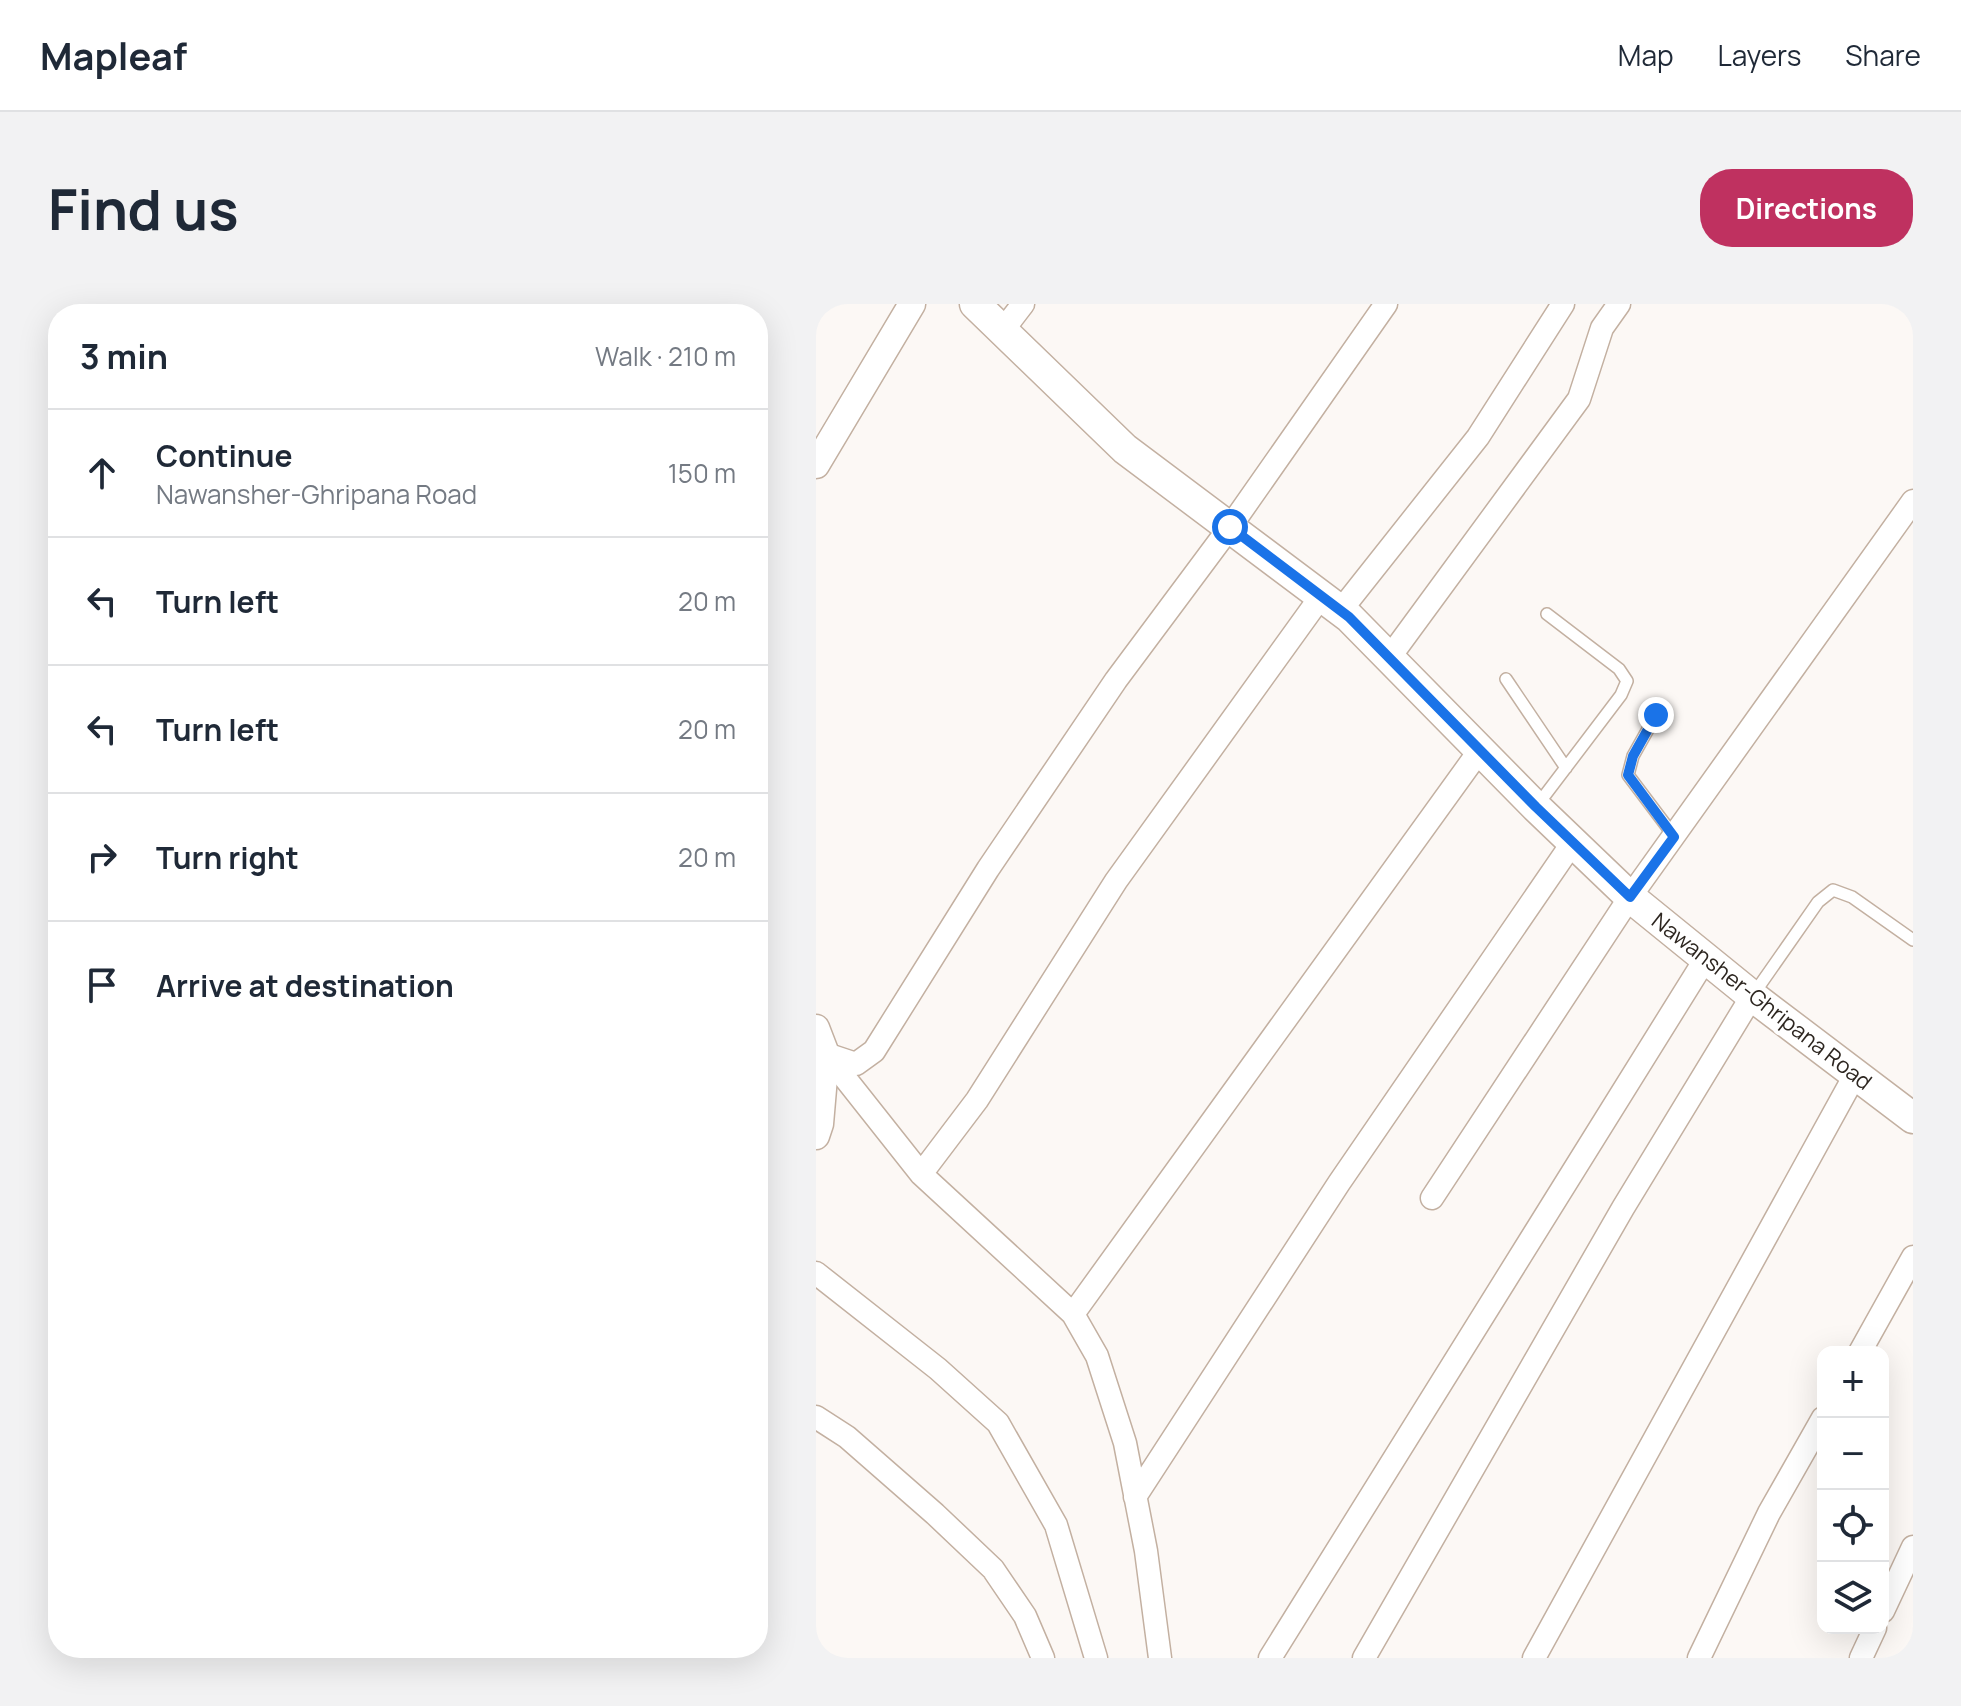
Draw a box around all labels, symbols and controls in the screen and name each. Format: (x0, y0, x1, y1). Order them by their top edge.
text: Mapleaf (40, 29, 187, 81)
text: Map (1618, 36, 1674, 74)
text: Layers (1718, 36, 1801, 74)
text: Share (1845, 36, 1921, 74)
button: Directions (1700, 169, 1913, 247)
text: Find us (48, 170, 239, 247)
text: 3 min (80, 333, 168, 379)
text: Walk · 210 m (595, 338, 736, 374)
text: Continue (156, 435, 292, 476)
icon: ahead (80, 451, 124, 495)
text: 150 m (668, 455, 736, 491)
text: Nawansher-Ghripana Road (156, 476, 477, 512)
route start (1212, 509, 1248, 545)
icon: left (80, 579, 124, 623)
text: Turn left (156, 581, 279, 622)
text: 20 m (678, 583, 736, 619)
route end (1638, 697, 1674, 733)
icon: left (80, 707, 124, 751)
text: Turn left (156, 709, 279, 750)
text: 20 m (678, 711, 736, 747)
icon: right (80, 835, 124, 879)
text: Turn right (156, 837, 299, 878)
text: 20 m (678, 839, 736, 875)
street label: Nawansher-Ghripana Road (1646, 906, 1878, 1096)
icon: arrive (80, 963, 124, 1007)
text: Arrive at destination (156, 965, 454, 1006)
map controls (1817, 1346, 1889, 1634)
button: + (1817, 1346, 1889, 1418)
button: − (1817, 1418, 1889, 1490)
button: locate (1817, 1490, 1889, 1562)
button: layers (1817, 1562, 1889, 1634)

